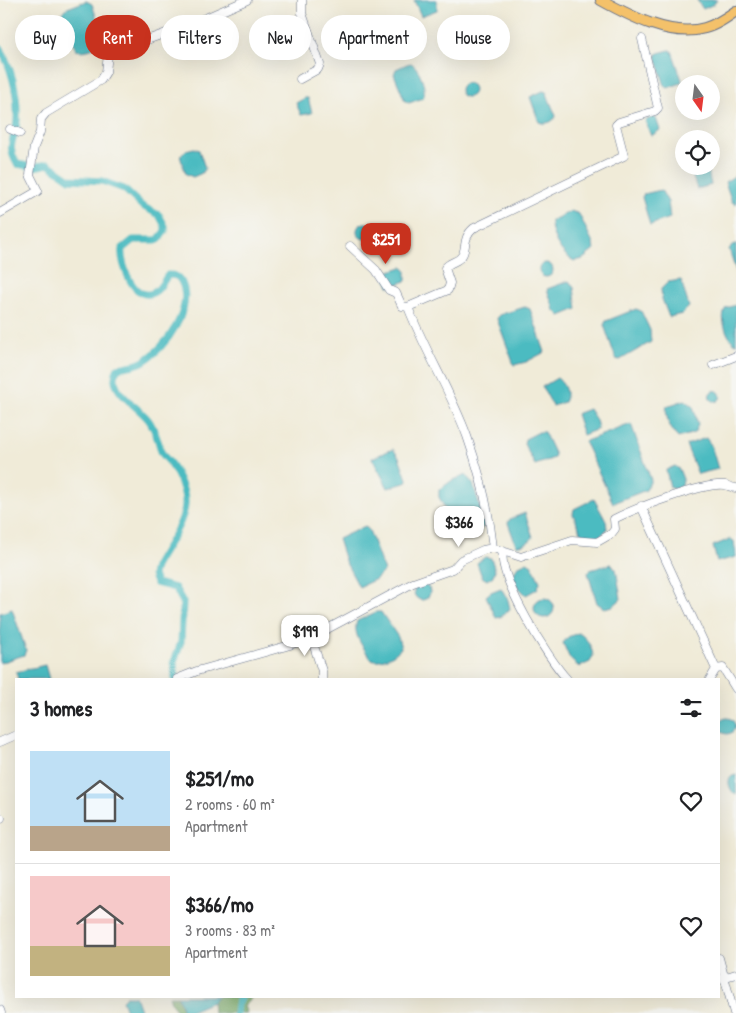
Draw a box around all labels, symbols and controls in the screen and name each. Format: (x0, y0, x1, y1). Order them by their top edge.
chip: Buy (15, 15, 75, 60)
chip: Rent (85, 15, 151, 60)
chip: Filters (161, 15, 239, 60)
chip: New (249, 15, 311, 60)
chip: Apartment (321, 15, 427, 60)
chip: House (437, 15, 510, 60)
north arrow (675, 75, 720, 120)
map controls (675, 75, 720, 175)
button: locate (675, 130, 720, 175)
pin: $251 (356, 222, 416, 265)
text: $251 (372, 228, 400, 250)
pin: $366 (429, 506, 489, 548)
text: $366 (445, 511, 473, 533)
pin: $199 (275, 614, 335, 657)
text: $199 (292, 620, 318, 642)
text: 3 homes (30, 694, 92, 723)
icon: filters (677, 694, 705, 722)
text: $251/mo (185, 764, 254, 793)
icon: home (70, 771, 130, 831)
icon: heart (677, 787, 705, 815)
text: 2 rooms · 60 m² (185, 793, 275, 815)
text: Apartment (185, 815, 248, 837)
text: $366/mo (185, 890, 253, 919)
icon: home (70, 896, 130, 956)
icon: heart (677, 912, 705, 940)
text: 3 rooms · 83 m² (185, 919, 275, 941)
text: Apartment (185, 941, 248, 963)

